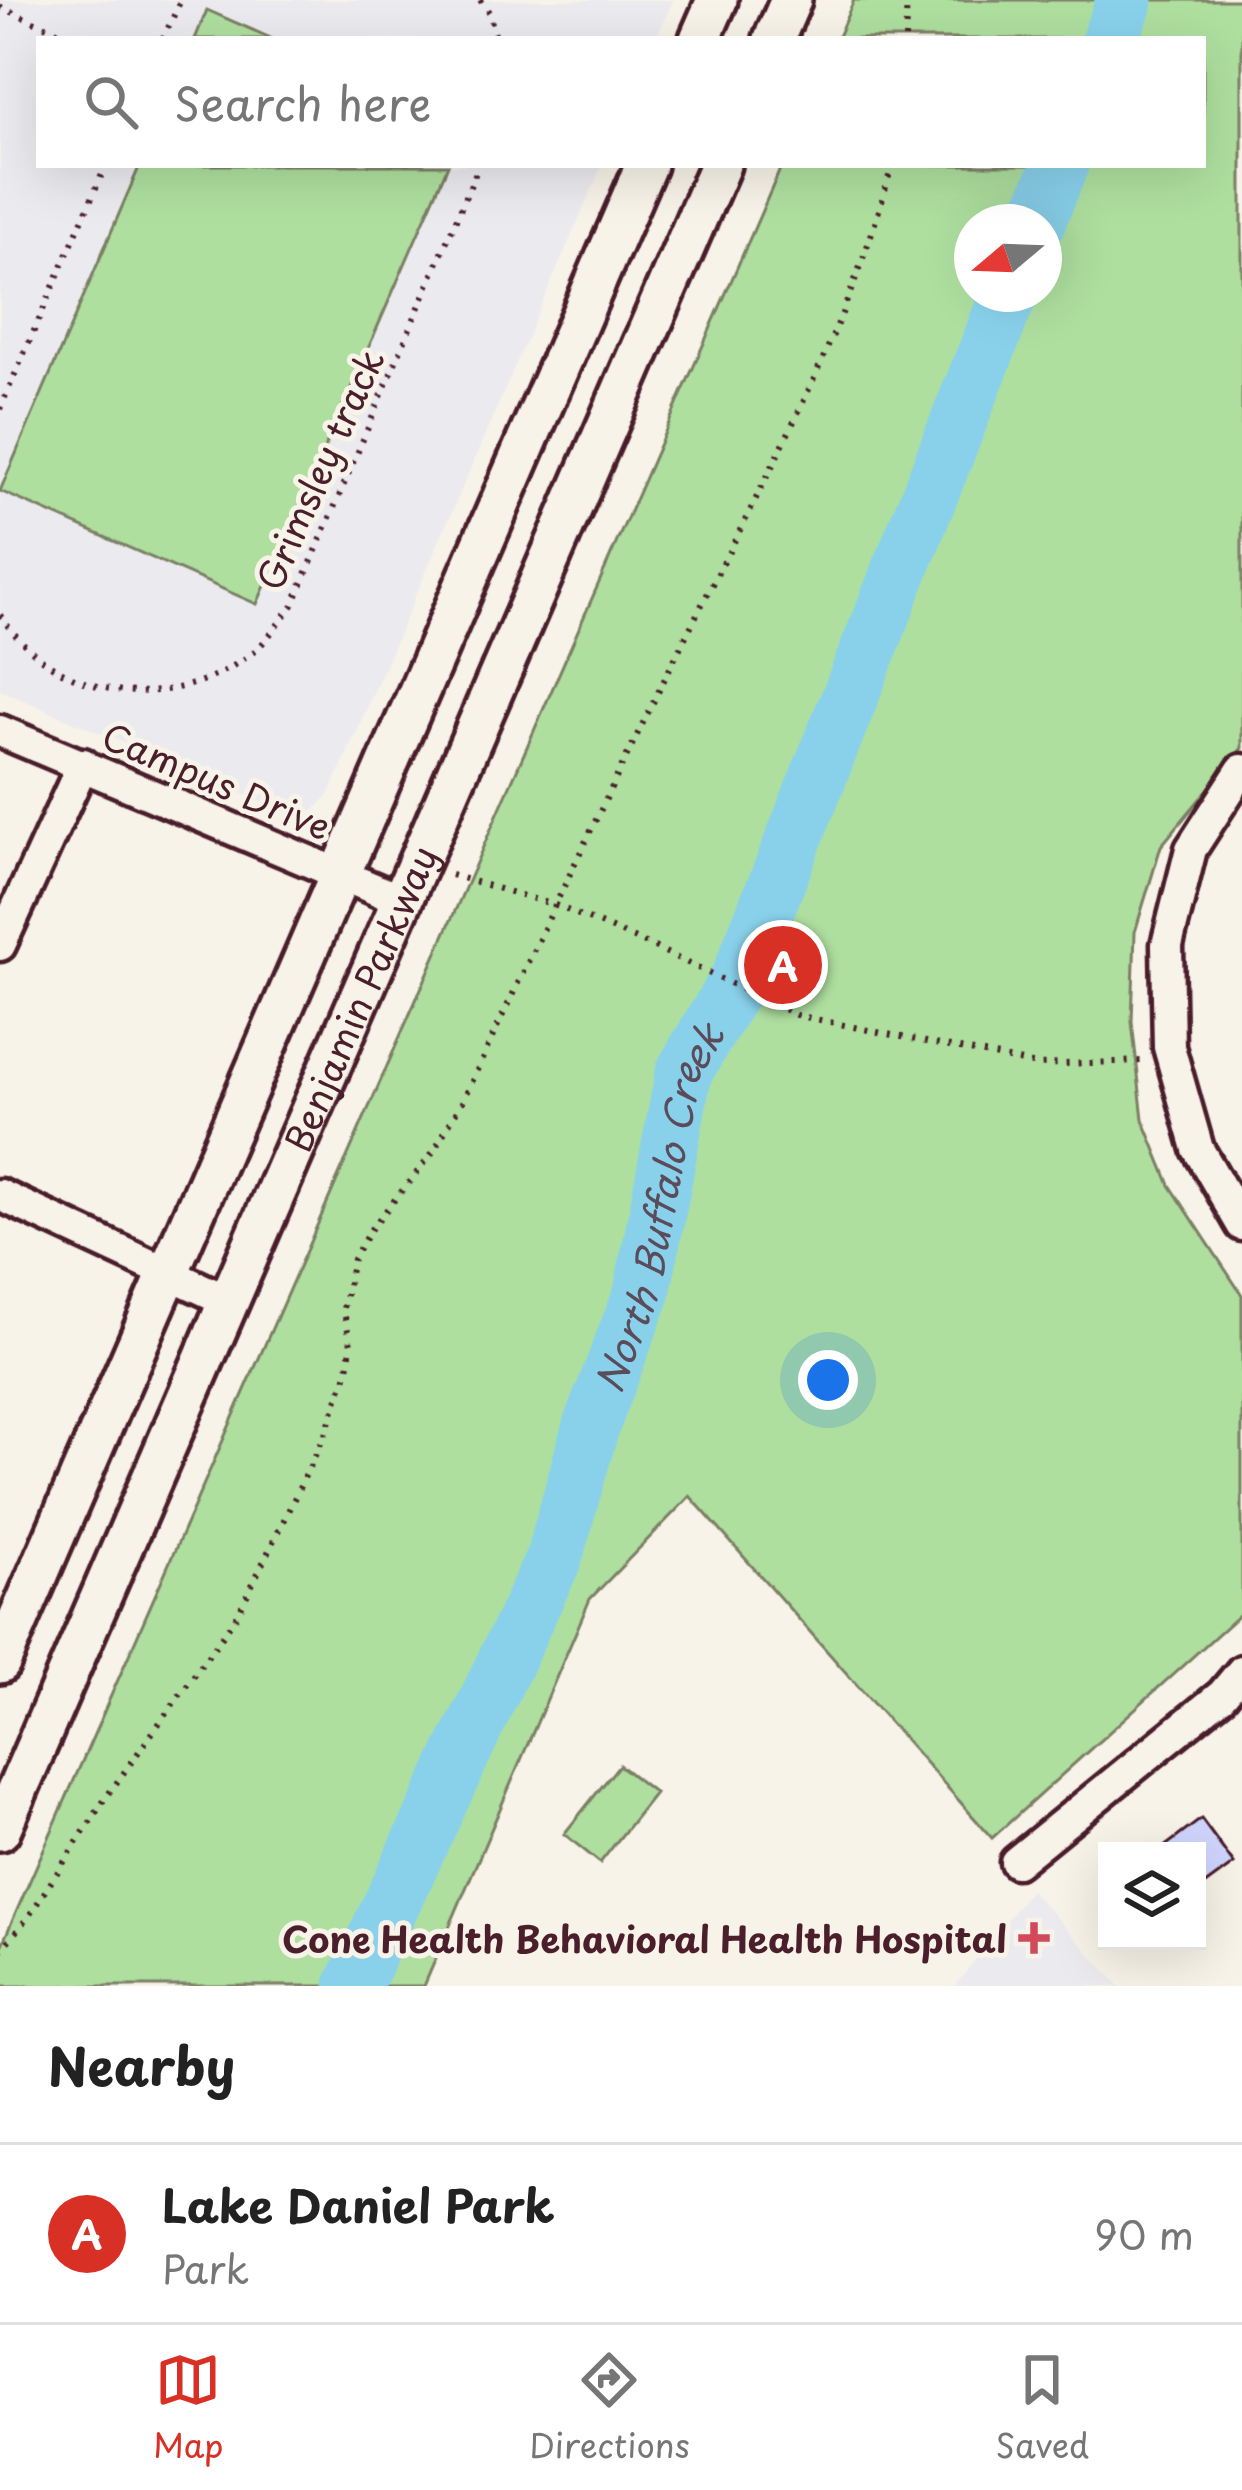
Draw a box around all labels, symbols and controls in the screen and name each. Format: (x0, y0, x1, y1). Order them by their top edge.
search box (36, 36, 1206, 168)
text: Search here (174, 68, 431, 136)
icon: search (78, 69, 144, 135)
north arrow (954, 204, 1062, 312)
street label: Grimsley track (242, 340, 396, 598)
street label: Campus Drive (94, 708, 340, 852)
street label: Benjamin Parkway (270, 837, 450, 1160)
pin: A (744, 920, 822, 1010)
water label: North Buffalo Creek (577, 1009, 738, 1400)
your location (798, 1350, 858, 1410)
map controls (1098, 1842, 1206, 1950)
button: layers (1098, 1842, 1206, 1950)
place label: Cone Health Behavioral Health Hospital (282, 1911, 1007, 1965)
marker: Cone Health Behavioral Health Hospital (1018, 1922, 1050, 1954)
text: Nearby (48, 2026, 235, 2103)
text: Lake Daniel Park (162, 2170, 555, 2238)
text: A (72, 2204, 102, 2263)
text: 90 m (1094, 2204, 1194, 2263)
text: Park (162, 2238, 249, 2297)
tab: Map (153, 2347, 223, 2469)
tab: Directions (529, 2347, 690, 2469)
tab: Saved (995, 2347, 1089, 2469)

